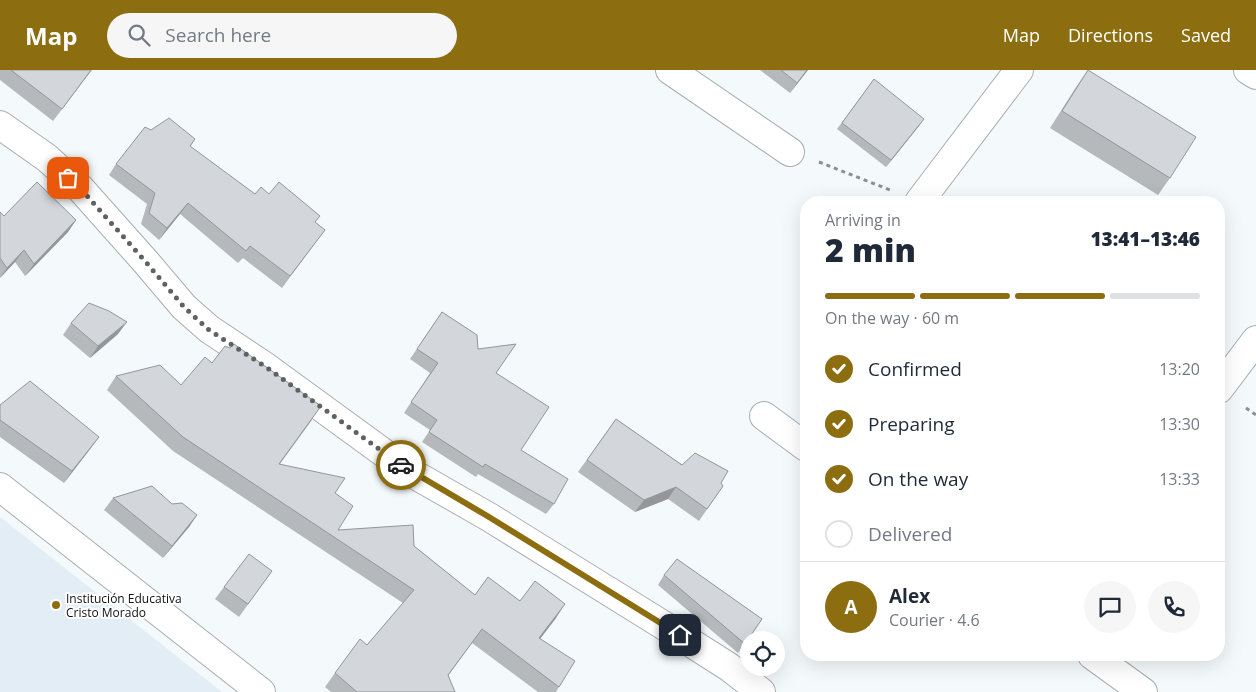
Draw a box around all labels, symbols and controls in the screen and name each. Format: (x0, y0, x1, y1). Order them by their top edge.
search box (107, 13, 457, 58)
text: Map (25, 19, 77, 52)
icon: search (125, 21, 153, 49)
text: Search here (165, 22, 271, 48)
text: Map (1003, 23, 1040, 47)
text: Directions (1068, 23, 1153, 47)
text: Saved (1181, 23, 1231, 47)
pin (47, 157, 89, 199)
icon: bag (54, 164, 82, 192)
text: Arriving in (825, 209, 901, 231)
text: 13:41–13:46 (1090, 226, 1200, 252)
text: 2 min (825, 228, 916, 271)
text: On the way · 60 m (825, 307, 959, 329)
icon: check (825, 355, 853, 383)
text: Confirmed (868, 356, 962, 382)
text: 13:20 (1159, 358, 1200, 380)
icon: check (825, 410, 853, 438)
text: Preparing (868, 411, 955, 437)
text: 13:30 (1159, 413, 1200, 435)
courier (376, 440, 426, 490)
icon: car (387, 451, 415, 479)
icon: check (825, 465, 853, 493)
text: On the way (868, 466, 968, 492)
text: 13:33 (1159, 468, 1200, 490)
text: Delivered (868, 521, 952, 547)
button: chat (1084, 581, 1136, 633)
button: phone (1148, 581, 1200, 633)
text: Alex (889, 583, 930, 609)
place label: Institución Educativa Cristo Morado (66, 590, 182, 621)
text: A (844, 594, 858, 620)
marker: Institución Educativa Cristo Morado (50, 599, 62, 611)
text: Courier · 4.6 (889, 609, 980, 631)
pin (659, 614, 701, 656)
icon: home (666, 621, 694, 649)
map controls (740, 631, 785, 676)
button: locate (740, 631, 785, 676)

